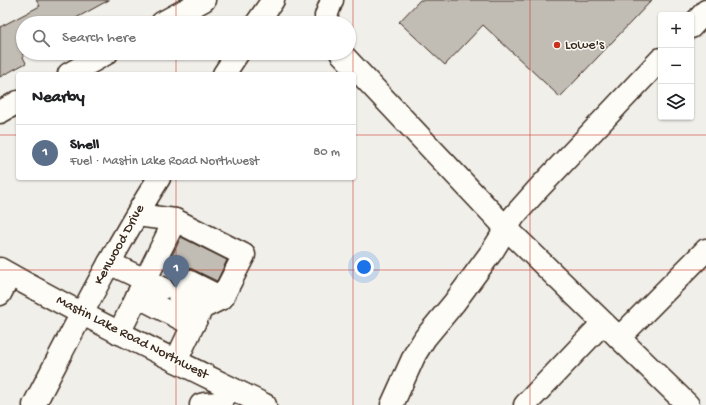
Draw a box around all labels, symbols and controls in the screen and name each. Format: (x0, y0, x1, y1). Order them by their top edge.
map controls (658, 12, 694, 120)
button: + (658, 12, 694, 48)
search box (16, 16, 356, 60)
icon: search (30, 27, 52, 49)
text: Search here (62, 29, 136, 47)
place label: Lowe's (565, 37, 605, 54)
marker: Lowe's (552, 40, 562, 50)
button: − (658, 48, 694, 84)
button: layers (658, 84, 694, 120)
text: Nearby (32, 88, 85, 108)
text: Shell (70, 136, 99, 154)
text: 1 (42, 145, 48, 160)
text: 80 m (313, 145, 340, 160)
text: Fuel · Mastin Lake Road Northwest (70, 154, 259, 169)
street label: Kenwood Drive (91, 201, 149, 288)
pin: 1 (163, 255, 189, 288)
your location (354, 257, 374, 277)
street label: Mastin Lake Road Northwest (53, 292, 212, 384)

